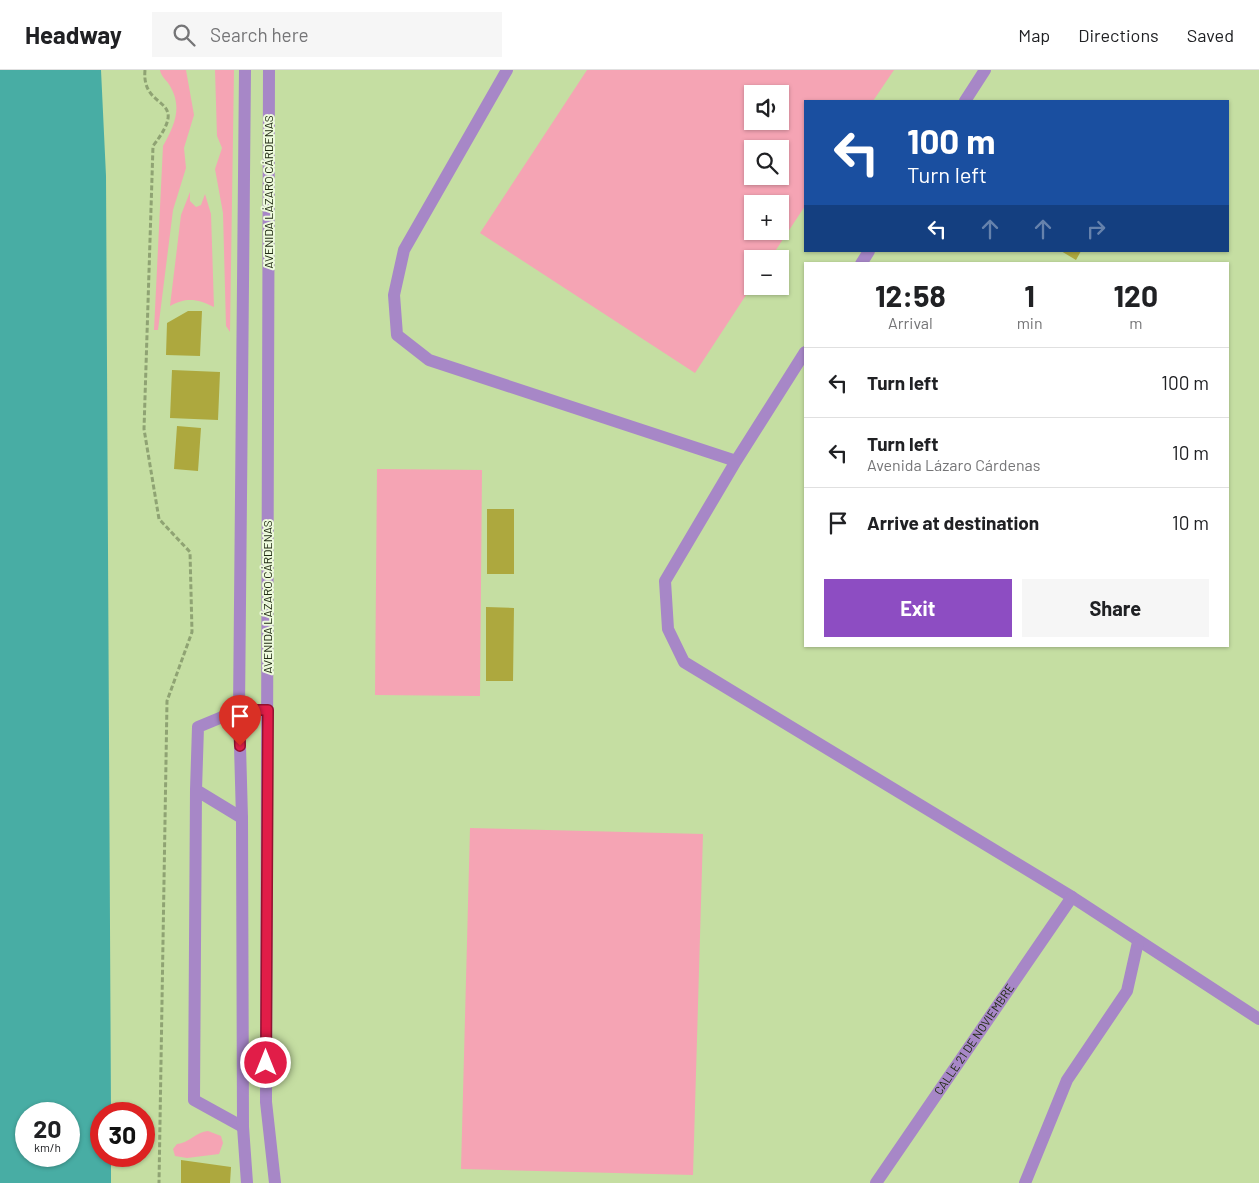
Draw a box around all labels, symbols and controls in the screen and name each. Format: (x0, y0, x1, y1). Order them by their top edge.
search box (152, 12, 502, 57)
text: Headway (25, 20, 122, 49)
icon: search (170, 21, 198, 49)
text: Search here (210, 23, 309, 46)
text: Map (1018, 24, 1050, 46)
text: Directions (1078, 24, 1159, 46)
text: Saved (1187, 24, 1234, 46)
map controls (744, 85, 789, 295)
button: sound (744, 85, 789, 130)
street label: AVENIDA LÁZARO CÁRDENAS (261, 115, 275, 269)
text: 100 m (907, 119, 996, 161)
icon: left (824, 120, 889, 185)
button: search (744, 140, 789, 185)
text: Turn left (907, 161, 987, 187)
button: + (744, 195, 789, 240)
icon: left (923, 215, 951, 243)
icon: ahead (976, 215, 1004, 243)
icon: ahead (1029, 215, 1057, 243)
icon: right (1082, 215, 1110, 243)
button: − (744, 250, 789, 295)
text: 12:58 (875, 277, 946, 313)
text: 1 (1024, 277, 1035, 313)
text: 120 (1114, 277, 1158, 313)
text: Arrival (888, 313, 933, 332)
text: min (1017, 313, 1043, 332)
text: m (1129, 313, 1142, 332)
icon: left (824, 369, 852, 397)
text: Turn left (867, 371, 938, 394)
text: 100 m (1161, 371, 1209, 394)
text: Turn left (867, 432, 938, 455)
icon: left (824, 439, 852, 467)
text: 10 m (1172, 441, 1209, 464)
text: Avenida Lázaro Cárdenas (867, 455, 1040, 474)
icon: arrive (824, 509, 852, 537)
text: Arrive at destination (867, 511, 1039, 534)
text: 10 m (1172, 511, 1209, 534)
street label: AVENIDA LÁZARO CÁRDENAS (260, 520, 274, 674)
button: Exit (824, 579, 1012, 637)
button: Share (1022, 579, 1209, 637)
pin (219, 695, 261, 746)
icon: arrive (226, 702, 254, 730)
street label: CALLE 21 DE NOVIEMBRE (931, 981, 1017, 1097)
position arrow (239, 1036, 291, 1088)
speed limit sign: 30 (90, 1102, 155, 1167)
text: 20 (33, 1113, 62, 1143)
text: km/h (34, 1140, 61, 1154)

